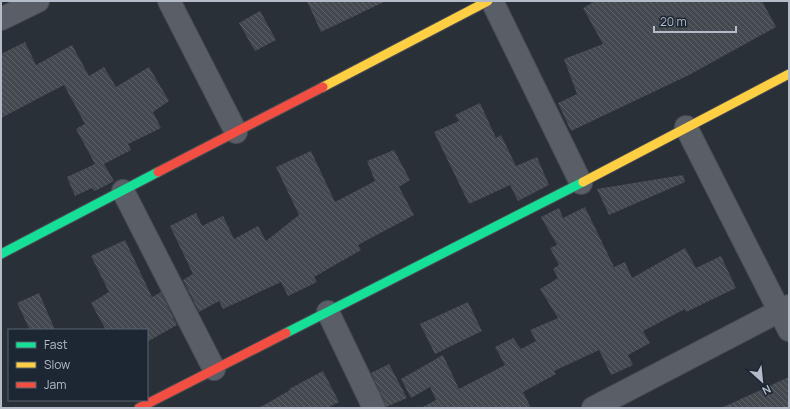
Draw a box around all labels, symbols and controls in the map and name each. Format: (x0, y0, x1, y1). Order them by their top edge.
scale bar (654, 8, 736, 34)
text: 20 m (660, 13, 687, 30)
legend (8, 329, 148, 401)
text: Fast (44, 336, 68, 353)
text: Slow (44, 356, 70, 373)
north arrow (742, 361, 782, 401)
text: Jam (44, 376, 66, 393)
text: N (760, 382, 774, 399)

